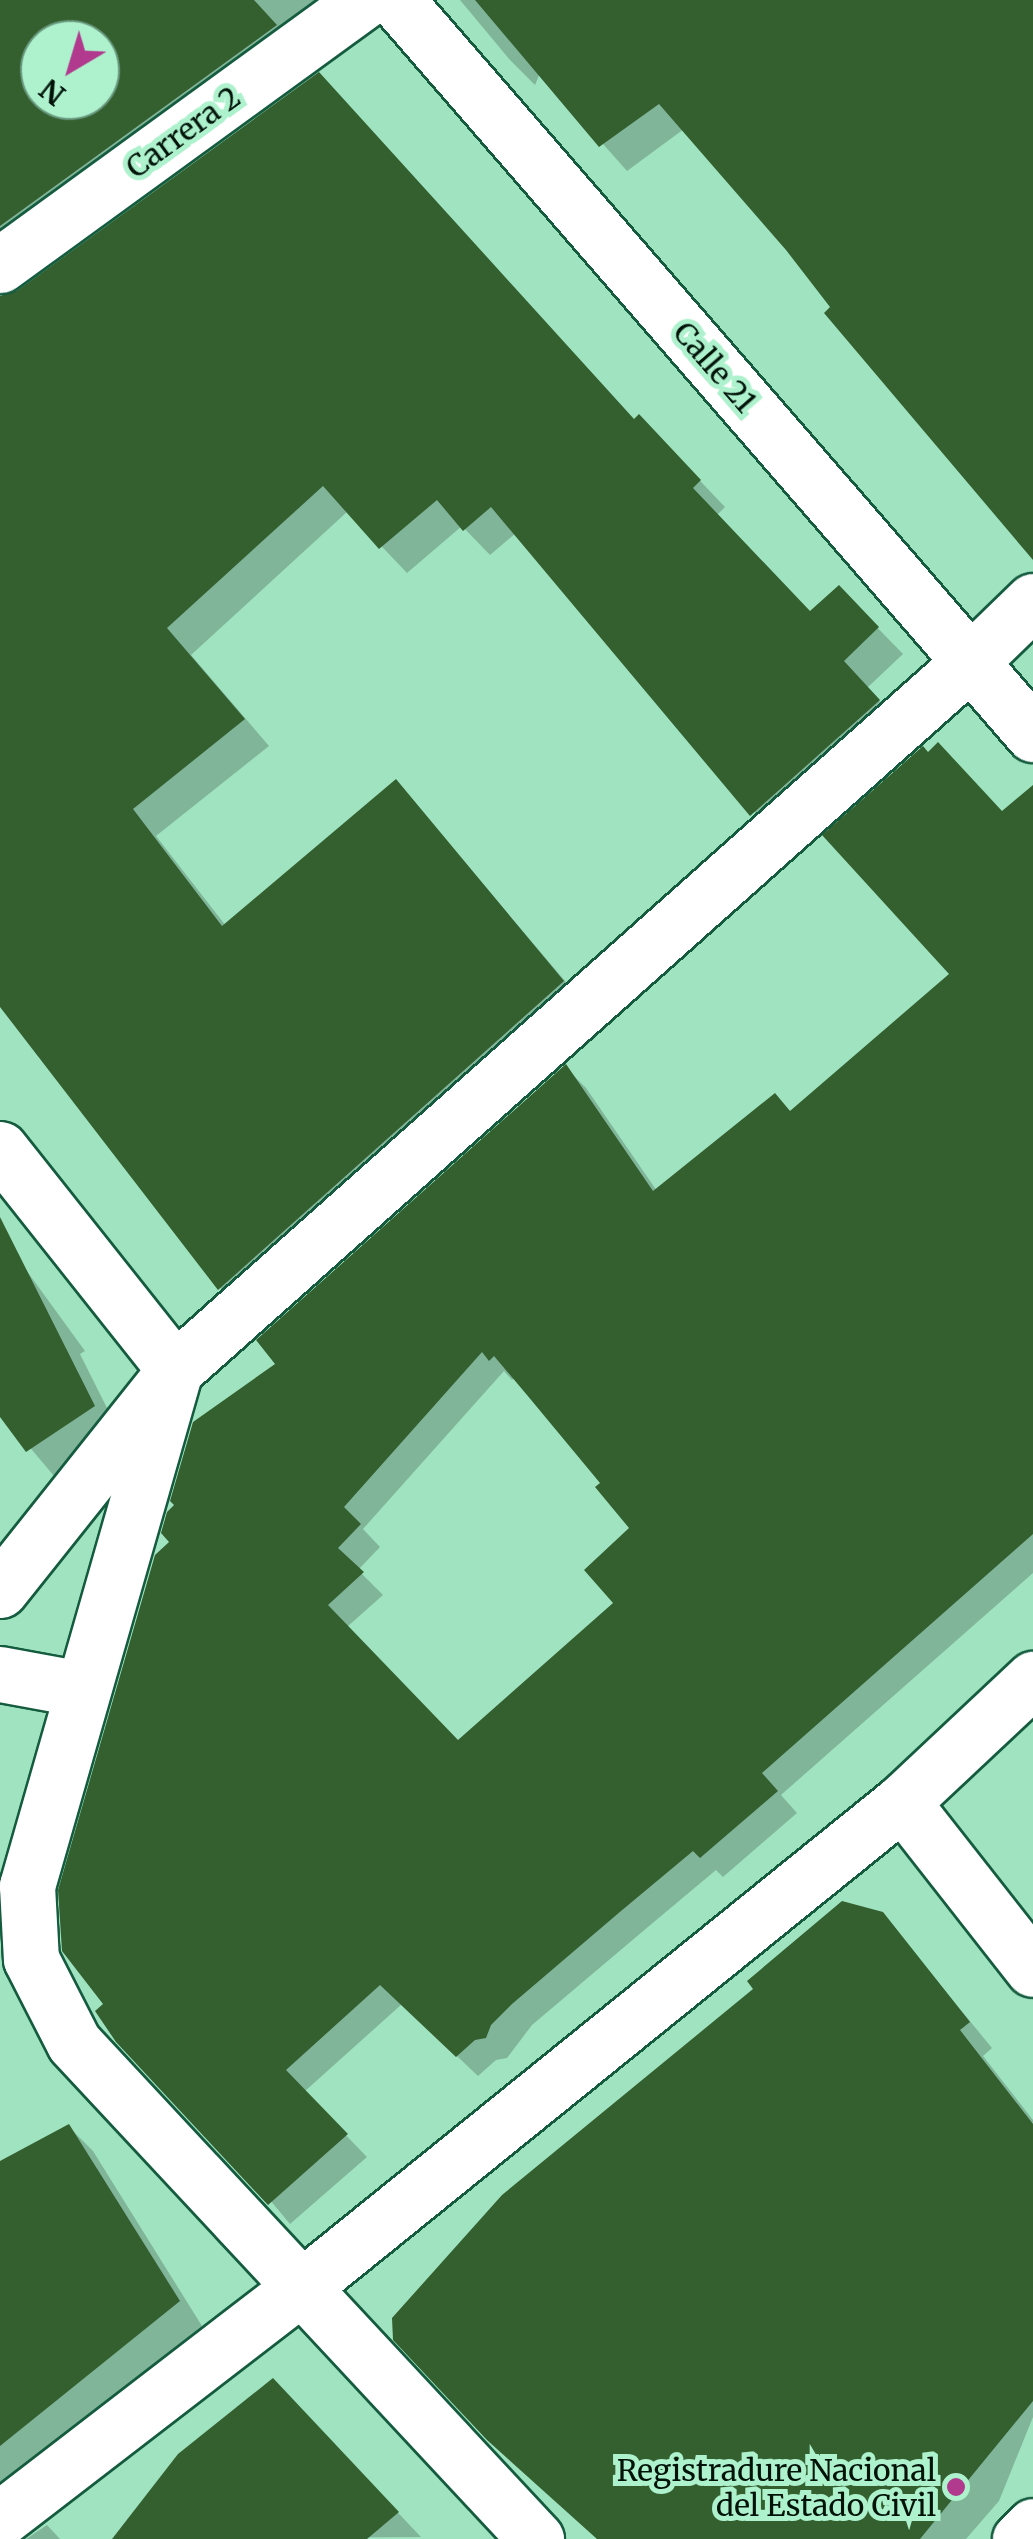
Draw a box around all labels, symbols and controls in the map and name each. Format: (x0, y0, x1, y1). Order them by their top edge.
north arrow (20, 20, 120, 120)
text: N (33, 71, 73, 113)
street label: Carrera 2 (119, 79, 247, 185)
street label: Calle 21 (666, 315, 764, 419)
place label: Registradure Nacional del Estado Civil (617, 2452, 936, 2522)
marker: Registradure Nacional del Estado Civil (945, 2476, 967, 2498)

